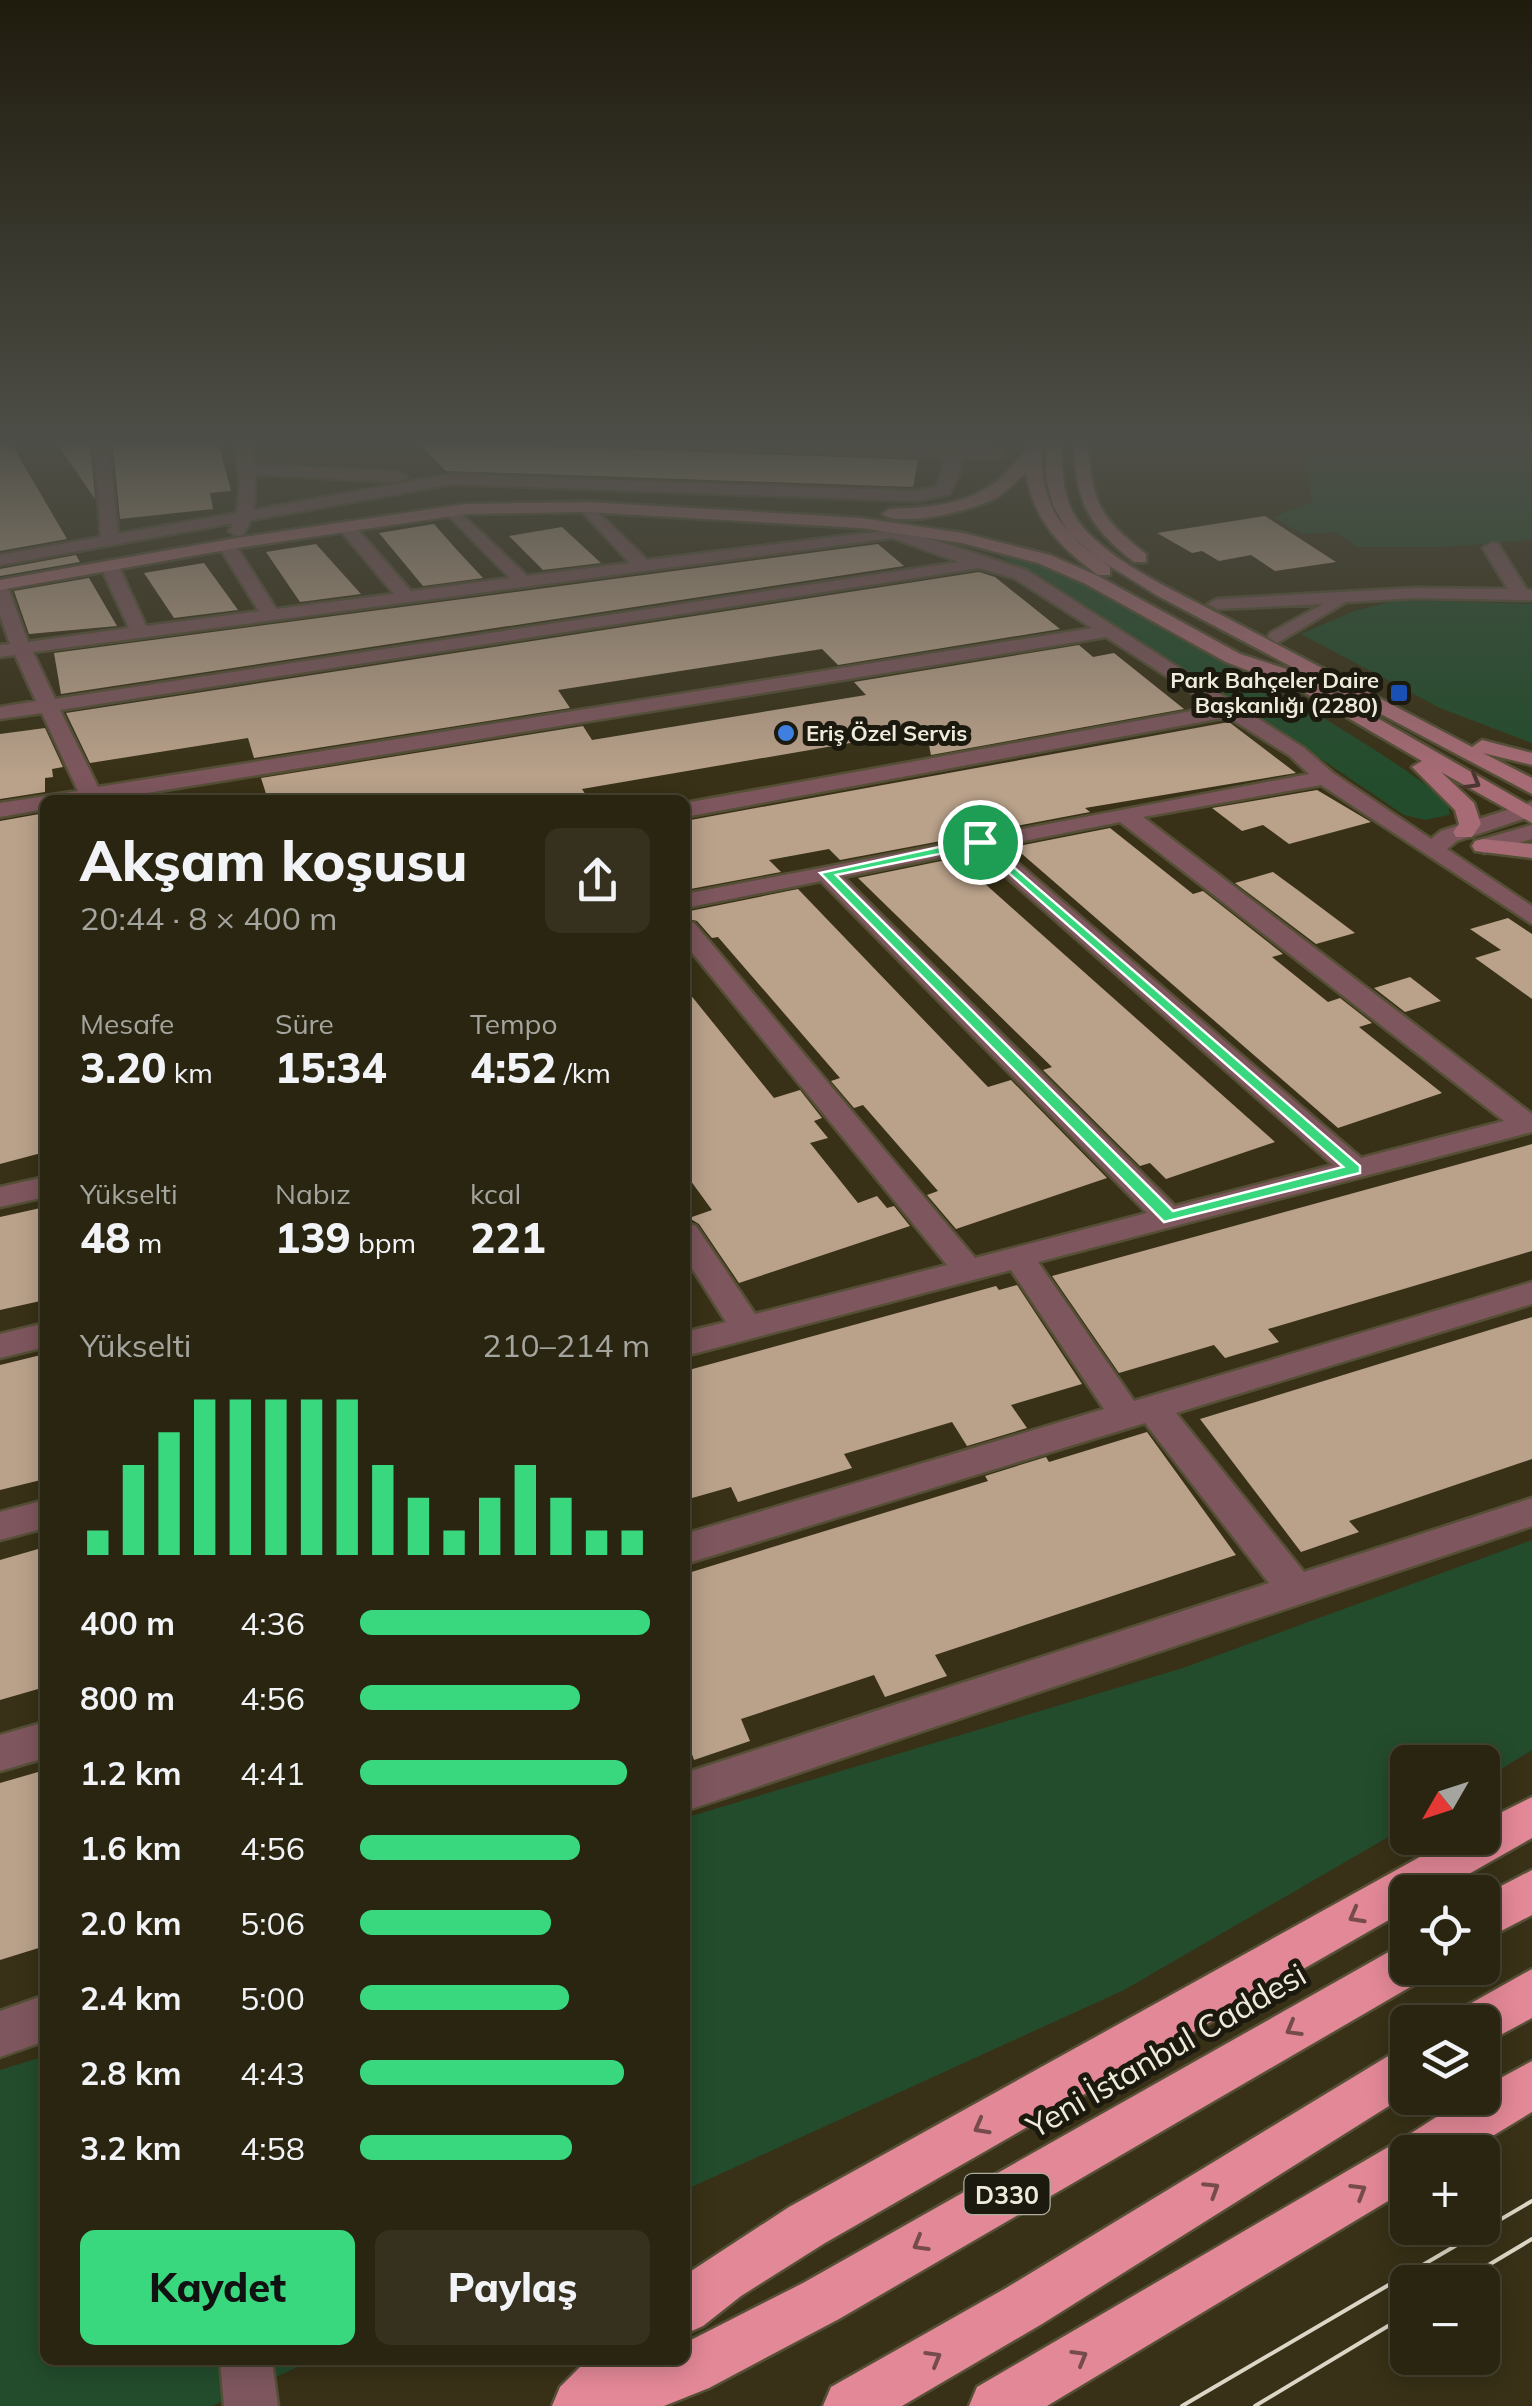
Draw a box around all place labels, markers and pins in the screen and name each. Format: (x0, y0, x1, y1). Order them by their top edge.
place label: Park Bahçeler Dai̇re Başkanlığı (2280) (1170, 666, 1379, 719)
marker: Park Bahçeler Dai̇re Başkanlığı (2280) (1388, 682, 1410, 704)
place label: Eriş Özel Servis (806, 719, 967, 747)
marker: Eriş Özel Servis (775, 722, 797, 744)
pin (938, 800, 1023, 885)

